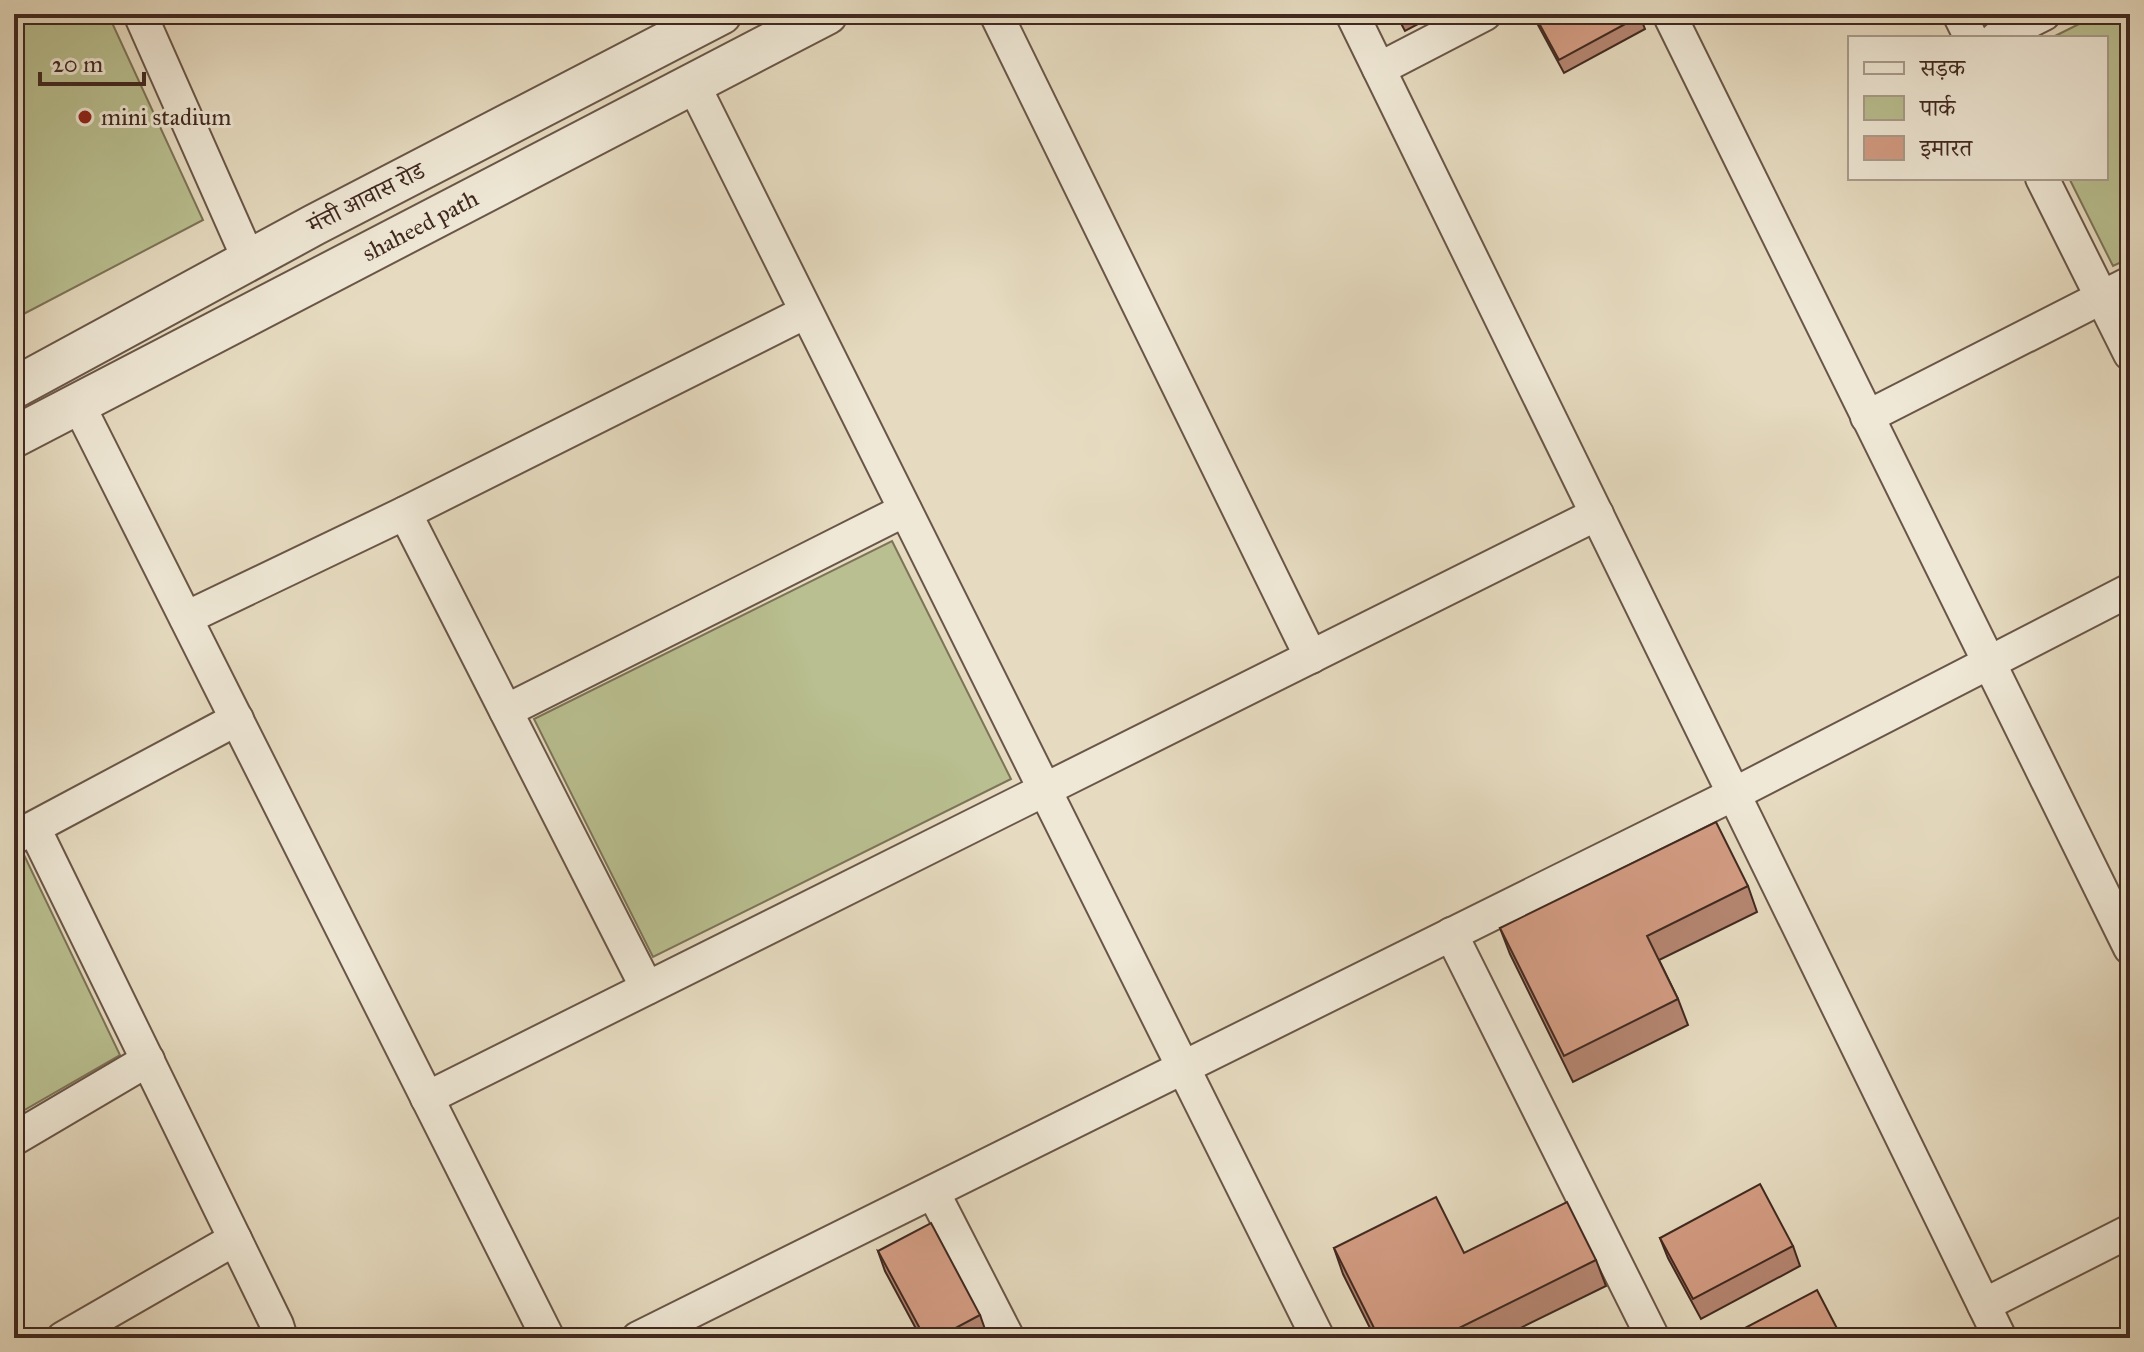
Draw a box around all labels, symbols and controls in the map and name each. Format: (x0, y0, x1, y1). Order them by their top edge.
scale bar (40, 36, 144, 86)
legend (1848, 36, 2108, 180)
text: 20 m (52, 49, 103, 79)
text: सड़क (1919, 53, 1967, 83)
text: पार्क (1919, 93, 1957, 123)
place label: mini stadium (101, 102, 231, 132)
marker: mini stadium (76, 108, 94, 126)
text: इमारत (1919, 133, 1973, 163)
street label: मंत्ती आवास रोड (301, 155, 431, 241)
street label: shaheed path (357, 183, 483, 268)

